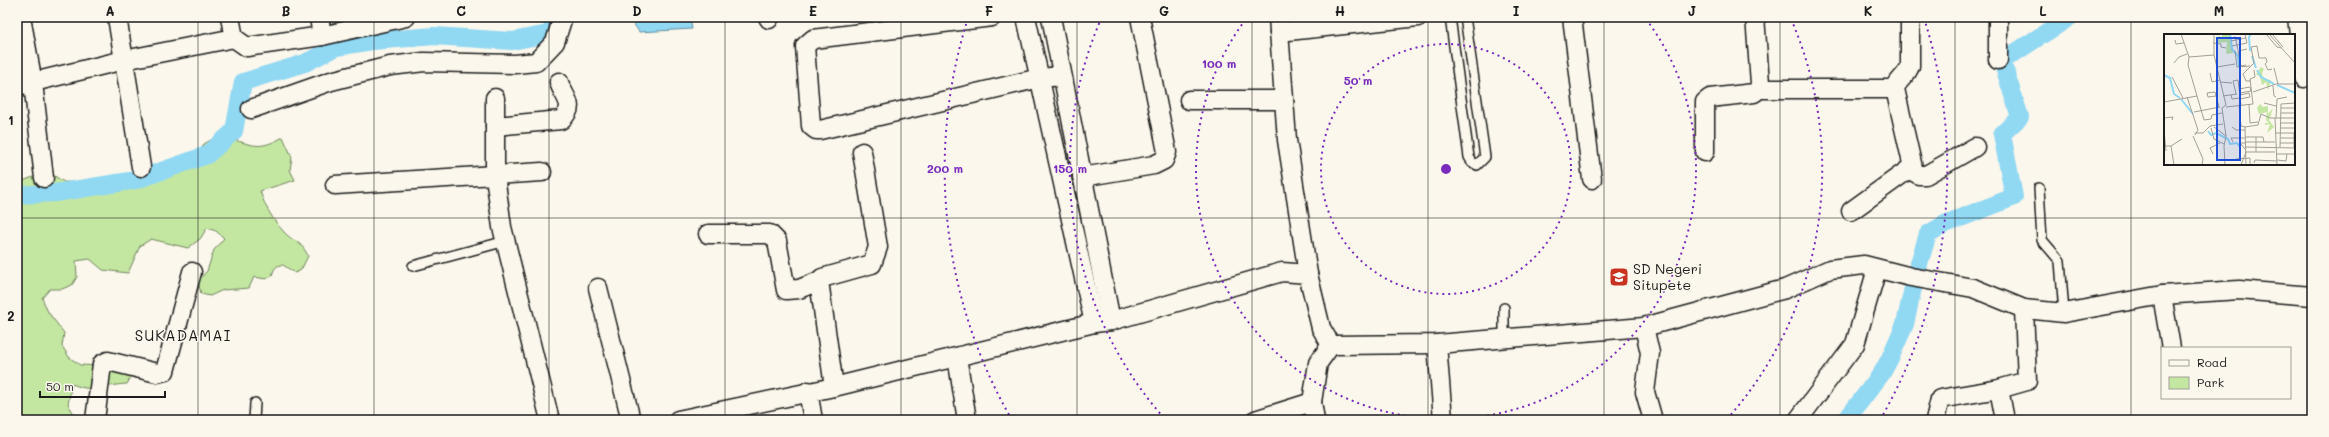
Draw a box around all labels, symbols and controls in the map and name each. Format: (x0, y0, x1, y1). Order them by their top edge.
text: A (105, 2, 115, 19)
text: B (282, 2, 291, 19)
text: C (456, 2, 466, 19)
text: D (632, 2, 642, 19)
text: E (809, 2, 817, 19)
text: F (985, 2, 993, 19)
text: G (1159, 2, 1169, 19)
text: H (1335, 2, 1345, 19)
text: I (1513, 2, 1520, 19)
text: J (1688, 2, 1696, 19)
text: K (1864, 2, 1873, 19)
text: L (2039, 2, 2047, 19)
text: M (2214, 2, 2224, 19)
inset map (2164, 34, 2295, 165)
text: 100 m (1202, 55, 1236, 71)
text: 50 m (1344, 72, 1372, 88)
text: 1 (8, 111, 14, 128)
text: 200 m (927, 160, 963, 176)
text: 150 m (1053, 160, 1087, 176)
centre of rings (1439, 162, 1453, 176)
place label: SD Negeri Situpete (1633, 259, 1702, 294)
school or university icon: SD Negeri Situpete (1608, 266, 1630, 288)
text: 2 (7, 307, 15, 324)
district label: SUKADAMAI (135, 325, 231, 345)
legend (2161, 347, 2291, 399)
text: Road (2197, 354, 2227, 370)
scale bar (40, 373, 165, 399)
text: Park (2197, 374, 2224, 390)
text: 50 m (46, 378, 74, 394)

